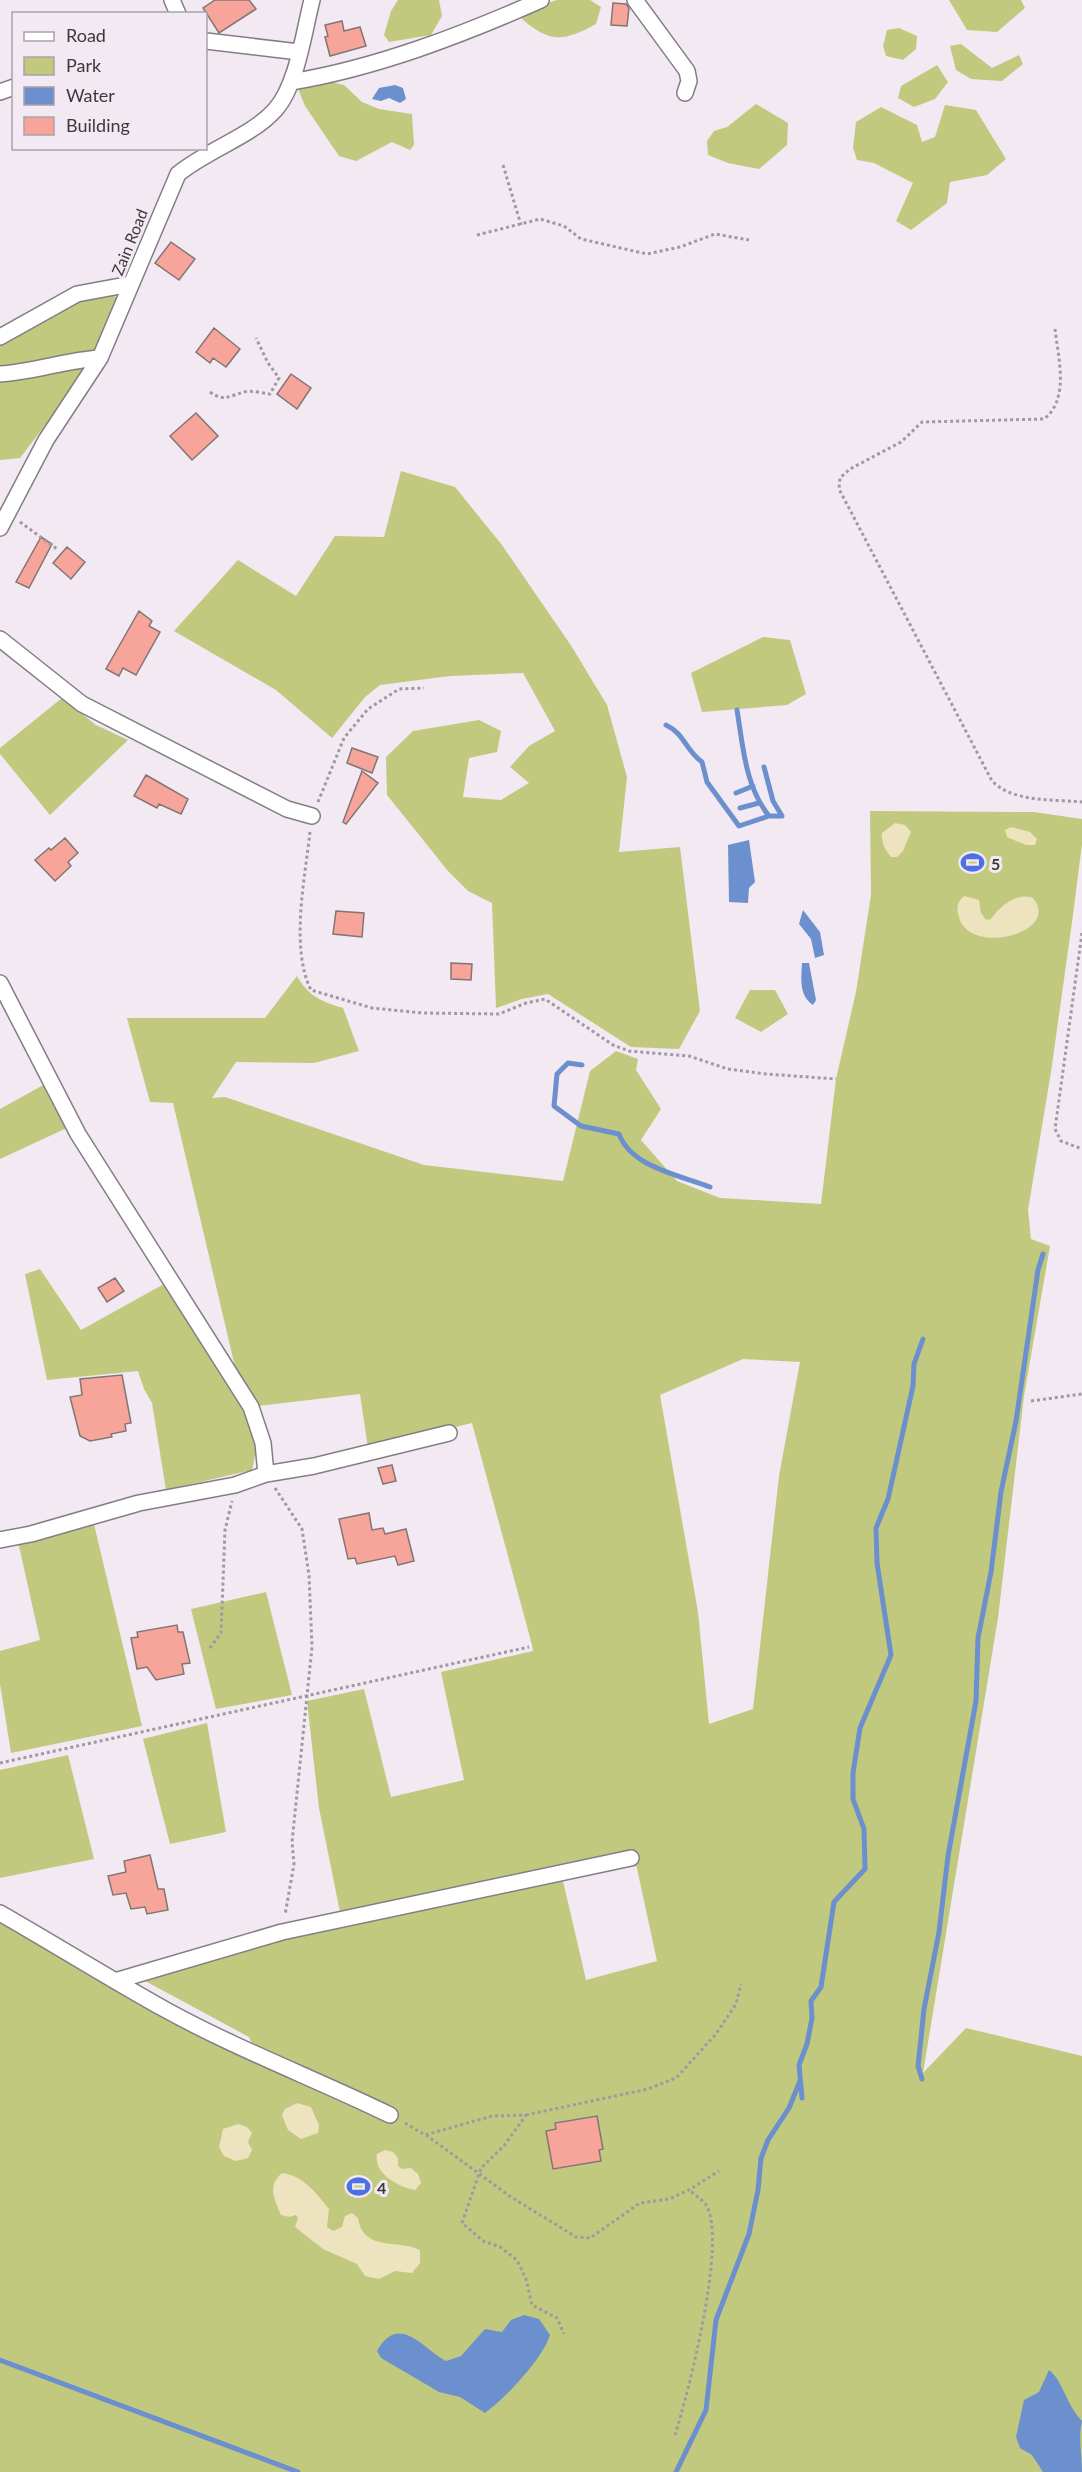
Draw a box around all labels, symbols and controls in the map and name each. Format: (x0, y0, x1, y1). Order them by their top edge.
legend (12, 12, 207, 150)
text: Road (66, 24, 106, 46)
text: Park (66, 54, 102, 76)
text: Water (66, 84, 115, 106)
text: Building (66, 114, 130, 136)
street label: Zain Road (107, 206, 151, 278)
sports icon: 5 (960, 850, 986, 876)
place label: 5 (991, 854, 1000, 873)
sports icon: 4 (346, 2174, 372, 2200)
place label: 4 (377, 2178, 386, 2197)

